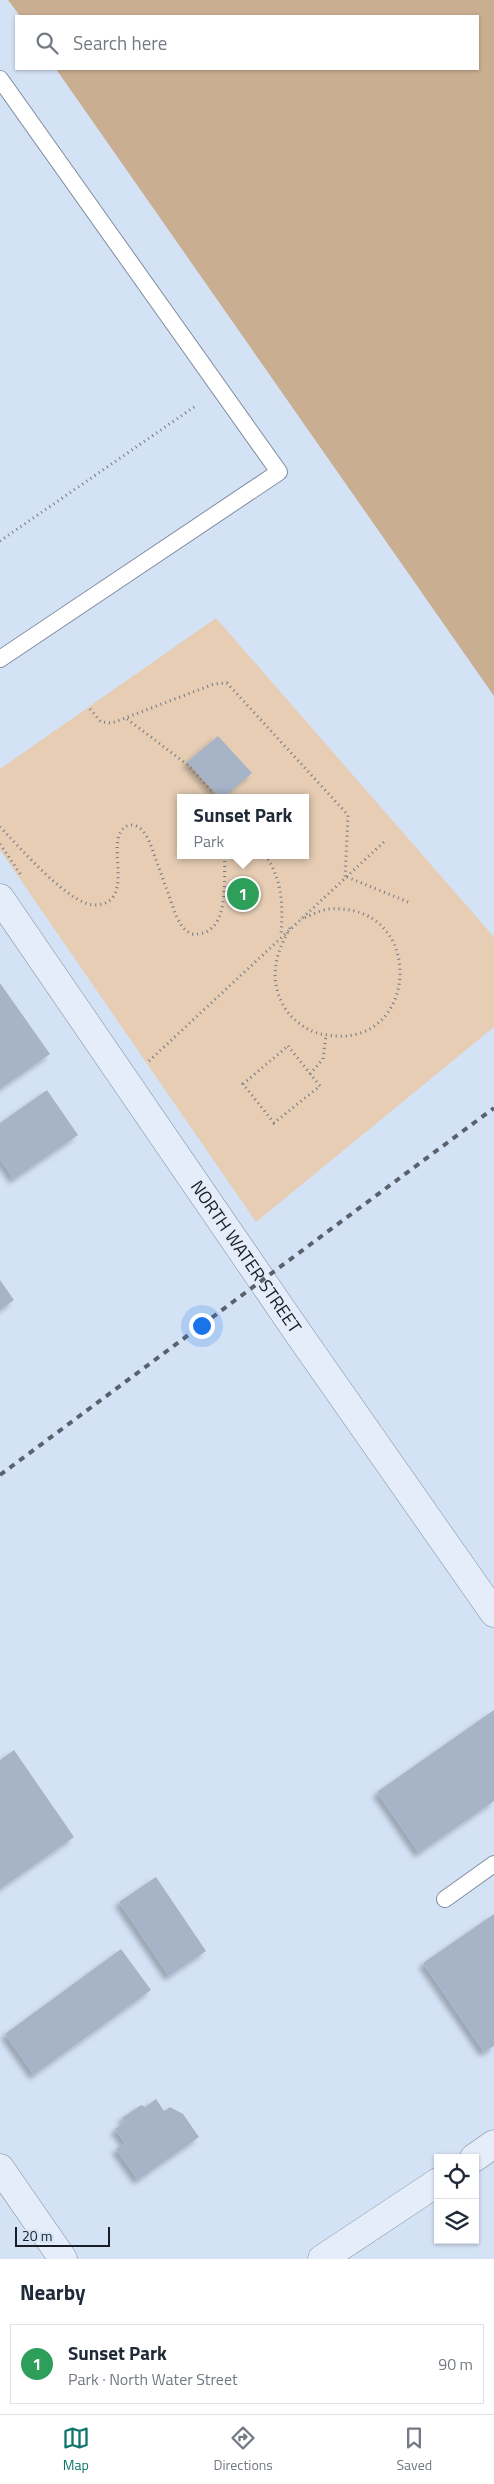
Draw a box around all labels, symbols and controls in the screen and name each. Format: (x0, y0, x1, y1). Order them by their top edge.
search box (15, 15, 479, 70)
text: Search here (73, 28, 167, 57)
icon: search (33, 29, 61, 57)
popup (177, 794, 309, 859)
text: Sunset Park (194, 800, 292, 829)
text: Park (194, 829, 224, 853)
pin: 1 (227, 875, 259, 913)
street label: NORTH WATER STREET (184, 1175, 309, 1339)
your location (189, 1313, 215, 1339)
map controls (434, 2154, 479, 2244)
button: locate (434, 2154, 479, 2199)
button: layers (434, 2199, 479, 2244)
scale bar (15, 2224, 110, 2247)
text: 20 m (22, 2225, 52, 2246)
text: Nearby (20, 2276, 85, 2308)
text: Sunset Park (68, 2338, 167, 2367)
text: 1 (33, 2352, 41, 2376)
text: 90 m (438, 2352, 473, 2376)
text: Park · North Water Street (68, 2367, 238, 2391)
tab: Map (62, 2424, 90, 2475)
tab: Directions (213, 2424, 273, 2475)
tab: Saved (397, 2424, 432, 2475)

